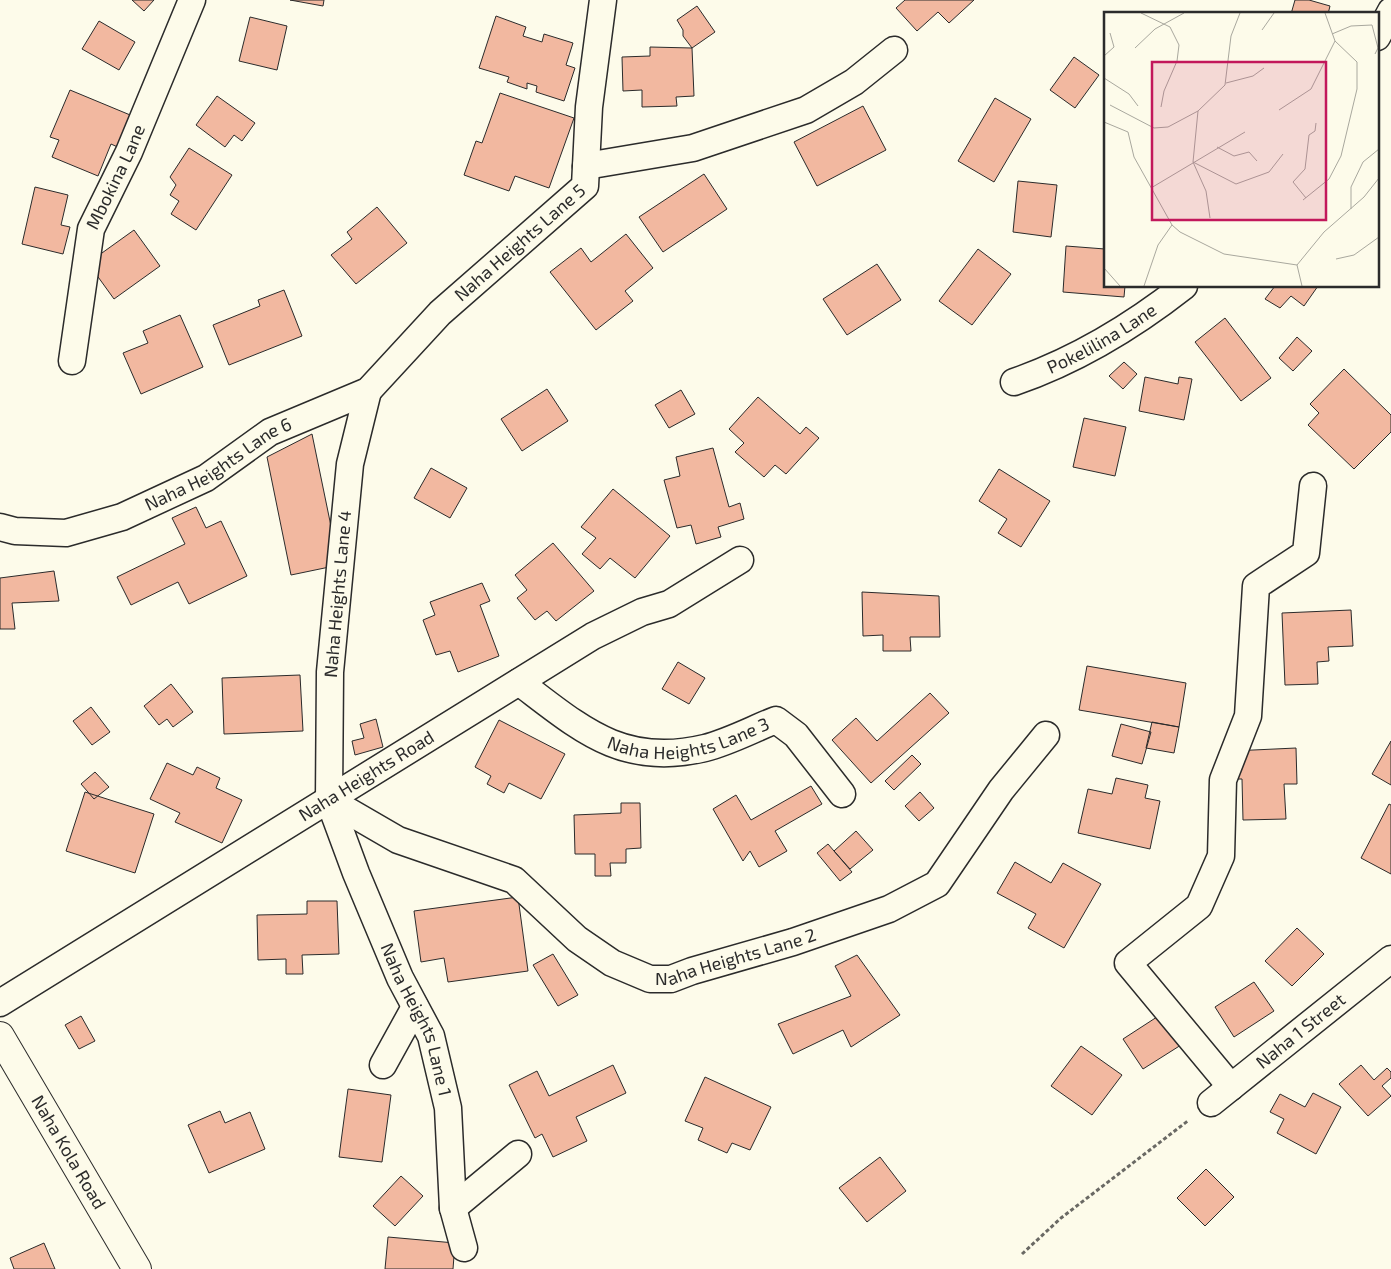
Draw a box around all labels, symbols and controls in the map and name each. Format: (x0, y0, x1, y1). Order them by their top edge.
inset map (1104, 12, 1378, 288)
street label: Mbokina Lane (81, 121, 149, 233)
street label: Naha Heights Lane 5 (449, 179, 589, 305)
street label: Pokelilina Lane (1043, 298, 1160, 378)
street label: Naha Heights Lane 6 (141, 412, 295, 515)
street label: Naha Heights Lane 4 (319, 509, 355, 679)
street label: Naha Heights Lane 3 (604, 712, 772, 763)
street label: Naha Heights Road (294, 725, 438, 826)
street label: Naha Heights Lane 2 (655, 923, 819, 990)
street label: Naha Heights Lane 1 (377, 939, 457, 1098)
street label: Naha 1 Street (1251, 988, 1349, 1073)
street label: Naha Kola Road (27, 1091, 111, 1213)

